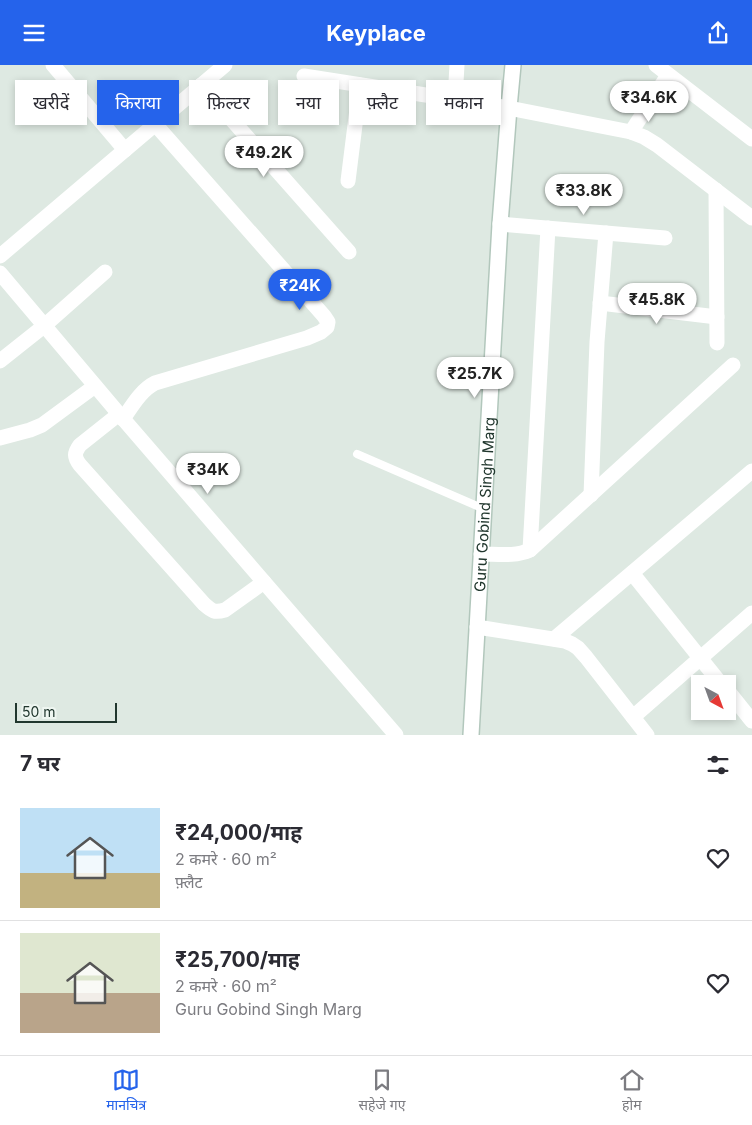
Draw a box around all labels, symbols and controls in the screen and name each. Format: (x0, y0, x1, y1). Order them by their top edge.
icon: menu (20, 19, 48, 47)
icon: share (704, 19, 732, 47)
text: Keyplace (326, 20, 426, 46)
chip: खरीदें (15, 80, 87, 125)
chip: किराया (97, 80, 179, 125)
chip: फ़िल्टर (189, 80, 268, 125)
chip: नया (278, 80, 339, 125)
chip: फ़्लैट (349, 80, 416, 125)
chip: मकान (426, 80, 501, 125)
pin: ₹34.6K (608, 80, 690, 123)
text: ₹34.6K (621, 87, 677, 107)
pin: ₹49.2K (223, 135, 305, 178)
text: ₹49.2K (236, 142, 292, 162)
pin: ₹33.8K (543, 173, 625, 216)
text: ₹33.8K (556, 180, 612, 200)
pin: ₹24K (270, 269, 330, 311)
text: ₹24K (279, 275, 321, 295)
pin: ₹45.8K (616, 283, 698, 325)
text: ₹45.8K (629, 289, 685, 309)
pin: ₹25.7K (434, 357, 516, 399)
text: ₹25.7K (448, 363, 502, 383)
street label: Guru Gobind Singh Marg (470, 416, 499, 592)
pin: ₹34K (178, 453, 238, 495)
text: ₹34K (187, 459, 229, 479)
north arrow (691, 675, 736, 720)
map controls (691, 675, 736, 720)
scale bar (15, 700, 118, 723)
text: 50 m (22, 703, 56, 720)
text: 7 घर (20, 751, 60, 776)
icon: filters (704, 751, 732, 779)
text: ₹24,000/माह (175, 820, 302, 845)
icon: home (60, 828, 120, 888)
icon: heart (704, 844, 732, 872)
text: 2 कमरे · 60 m² (175, 849, 277, 869)
text: फ़्लैट (175, 872, 203, 892)
text: ₹25,700/माह (175, 947, 300, 972)
icon: home (60, 953, 120, 1013)
icon: heart (704, 969, 732, 997)
text: 2 कमरे · 60 m² (175, 976, 277, 996)
text: Guru Gobind Singh Marg (175, 999, 362, 1019)
tab: मानचित्र (106, 1066, 146, 1116)
tab: सहेजे गए (359, 1066, 405, 1116)
tab: होम (618, 1066, 646, 1116)

